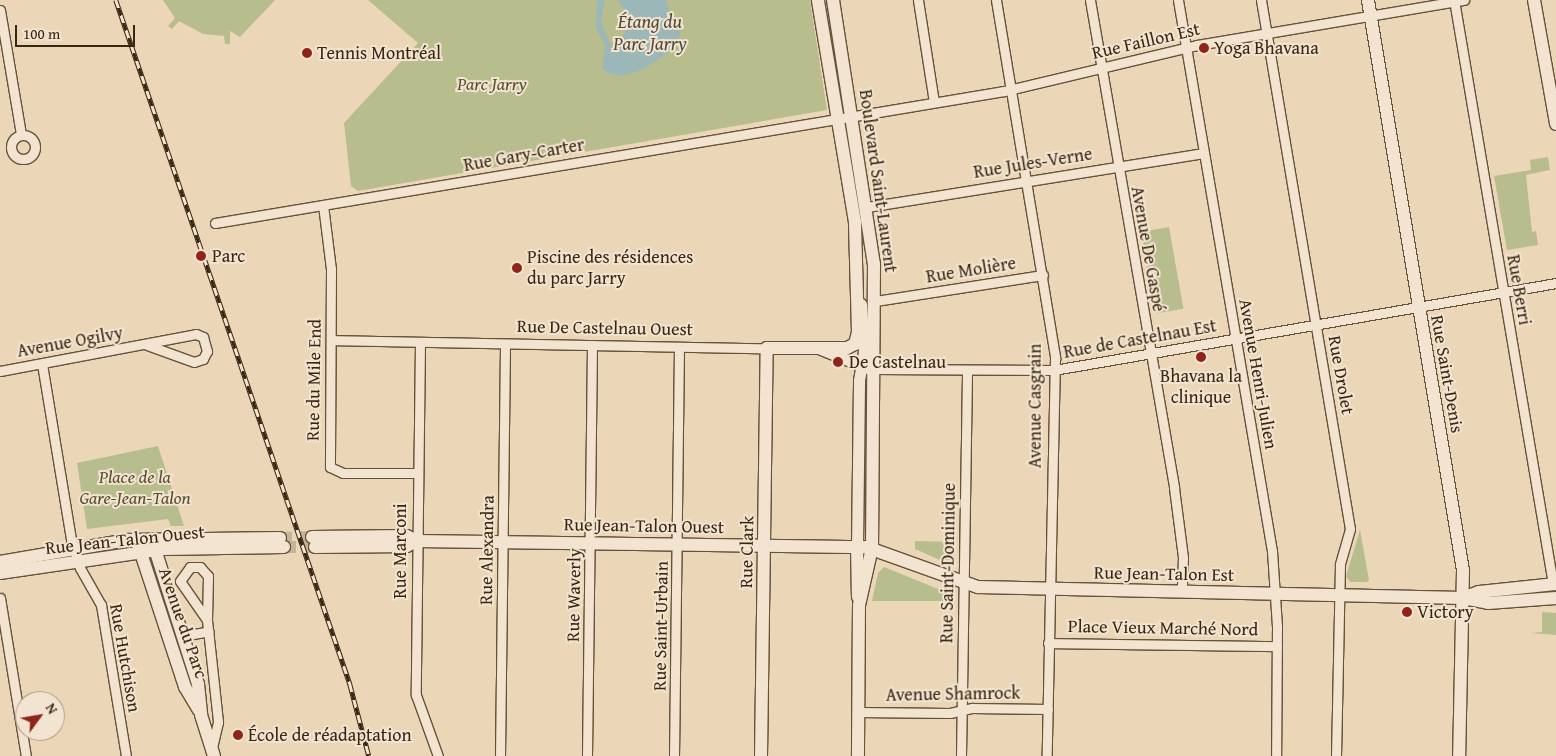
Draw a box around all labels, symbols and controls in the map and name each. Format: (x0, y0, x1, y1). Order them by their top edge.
water label: Étang du Parc Jarry (613, 11, 687, 55)
scale bar (18, 15, 138, 47)
street label: Rue Faillon Est (1090, 18, 1202, 64)
text: 100 m (23, 23, 60, 44)
place label: Yoga Bhavana (1214, 37, 1319, 59)
place label: Tennis Montréal (317, 42, 441, 64)
marker: Yoga Bhavana (1198, 42, 1210, 54)
marker: Tennis Montréal (301, 47, 313, 59)
park label: Parc Jarry (457, 73, 527, 95)
street label: Boulevard Saint-Laurent (854, 88, 902, 274)
street label: Rue Gary-Carter (462, 134, 586, 176)
street label: Rue Jules-Verne (972, 143, 1094, 183)
street label: Avenue De Gaspé (1126, 185, 1170, 313)
place label: Parc (212, 245, 245, 267)
place label: Piscine des résidences du parc Jarry (527, 247, 693, 290)
marker: Parc (194, 249, 208, 263)
street label: Rue Molière (925, 252, 1017, 288)
street label: Rue Berri (1502, 253, 1536, 327)
marker: Piscine des résidences du parc Jarry (511, 262, 523, 274)
street label: Avenue Henri-Julien (1234, 297, 1282, 451)
street label: Rue Saint-Denis (1426, 313, 1468, 435)
street label: Rue de Castelnau Est (1062, 315, 1218, 363)
street label: Rue De Castelnau Ouest (517, 316, 693, 340)
street label: Rue du Mile End (302, 319, 326, 441)
street label: Avenue Ogilvy (15, 322, 125, 362)
street label: Rue Drolet (1323, 334, 1359, 416)
street label: Avenue Casgrain (1024, 344, 1046, 468)
marker: Bhavana la clinique (1194, 350, 1208, 364)
place label: De Castelnau (849, 351, 946, 373)
marker: De Castelnau (831, 355, 845, 369)
place label: Bhavana la clinique (1160, 366, 1242, 408)
park label: Place de la Gare-Jean-Talon (79, 467, 191, 509)
street label: Rue Saint-Dominique (936, 483, 960, 643)
street label: Rue Alexandra (475, 495, 499, 605)
street label: Rue Marconi (389, 503, 411, 599)
street label: Rue Jean-Talon Ouest (564, 514, 724, 538)
street label: Rue Clark (736, 516, 758, 588)
street label: Rue Jean-Talon Ouest (44, 521, 206, 559)
street label: Rue Waverly (562, 548, 586, 642)
street label: Rue Saint-Urbain (649, 561, 673, 691)
street label: Rue Jean-Talon Est (1094, 562, 1234, 586)
street label: Avenue du Parc (154, 565, 212, 681)
place label: Victory (1417, 601, 1474, 623)
street label: Rue Hutchison (105, 602, 145, 714)
marker: Victory (1401, 606, 1413, 618)
street label: Place Vieux Marché Nord (1068, 616, 1258, 640)
street label: Avenue Shamrock (886, 682, 1020, 706)
north arrow (15, 691, 65, 741)
text: N (41, 699, 63, 718)
place label: École de réadaptation (248, 724, 412, 746)
marker: École de réadaptation (232, 729, 244, 741)

